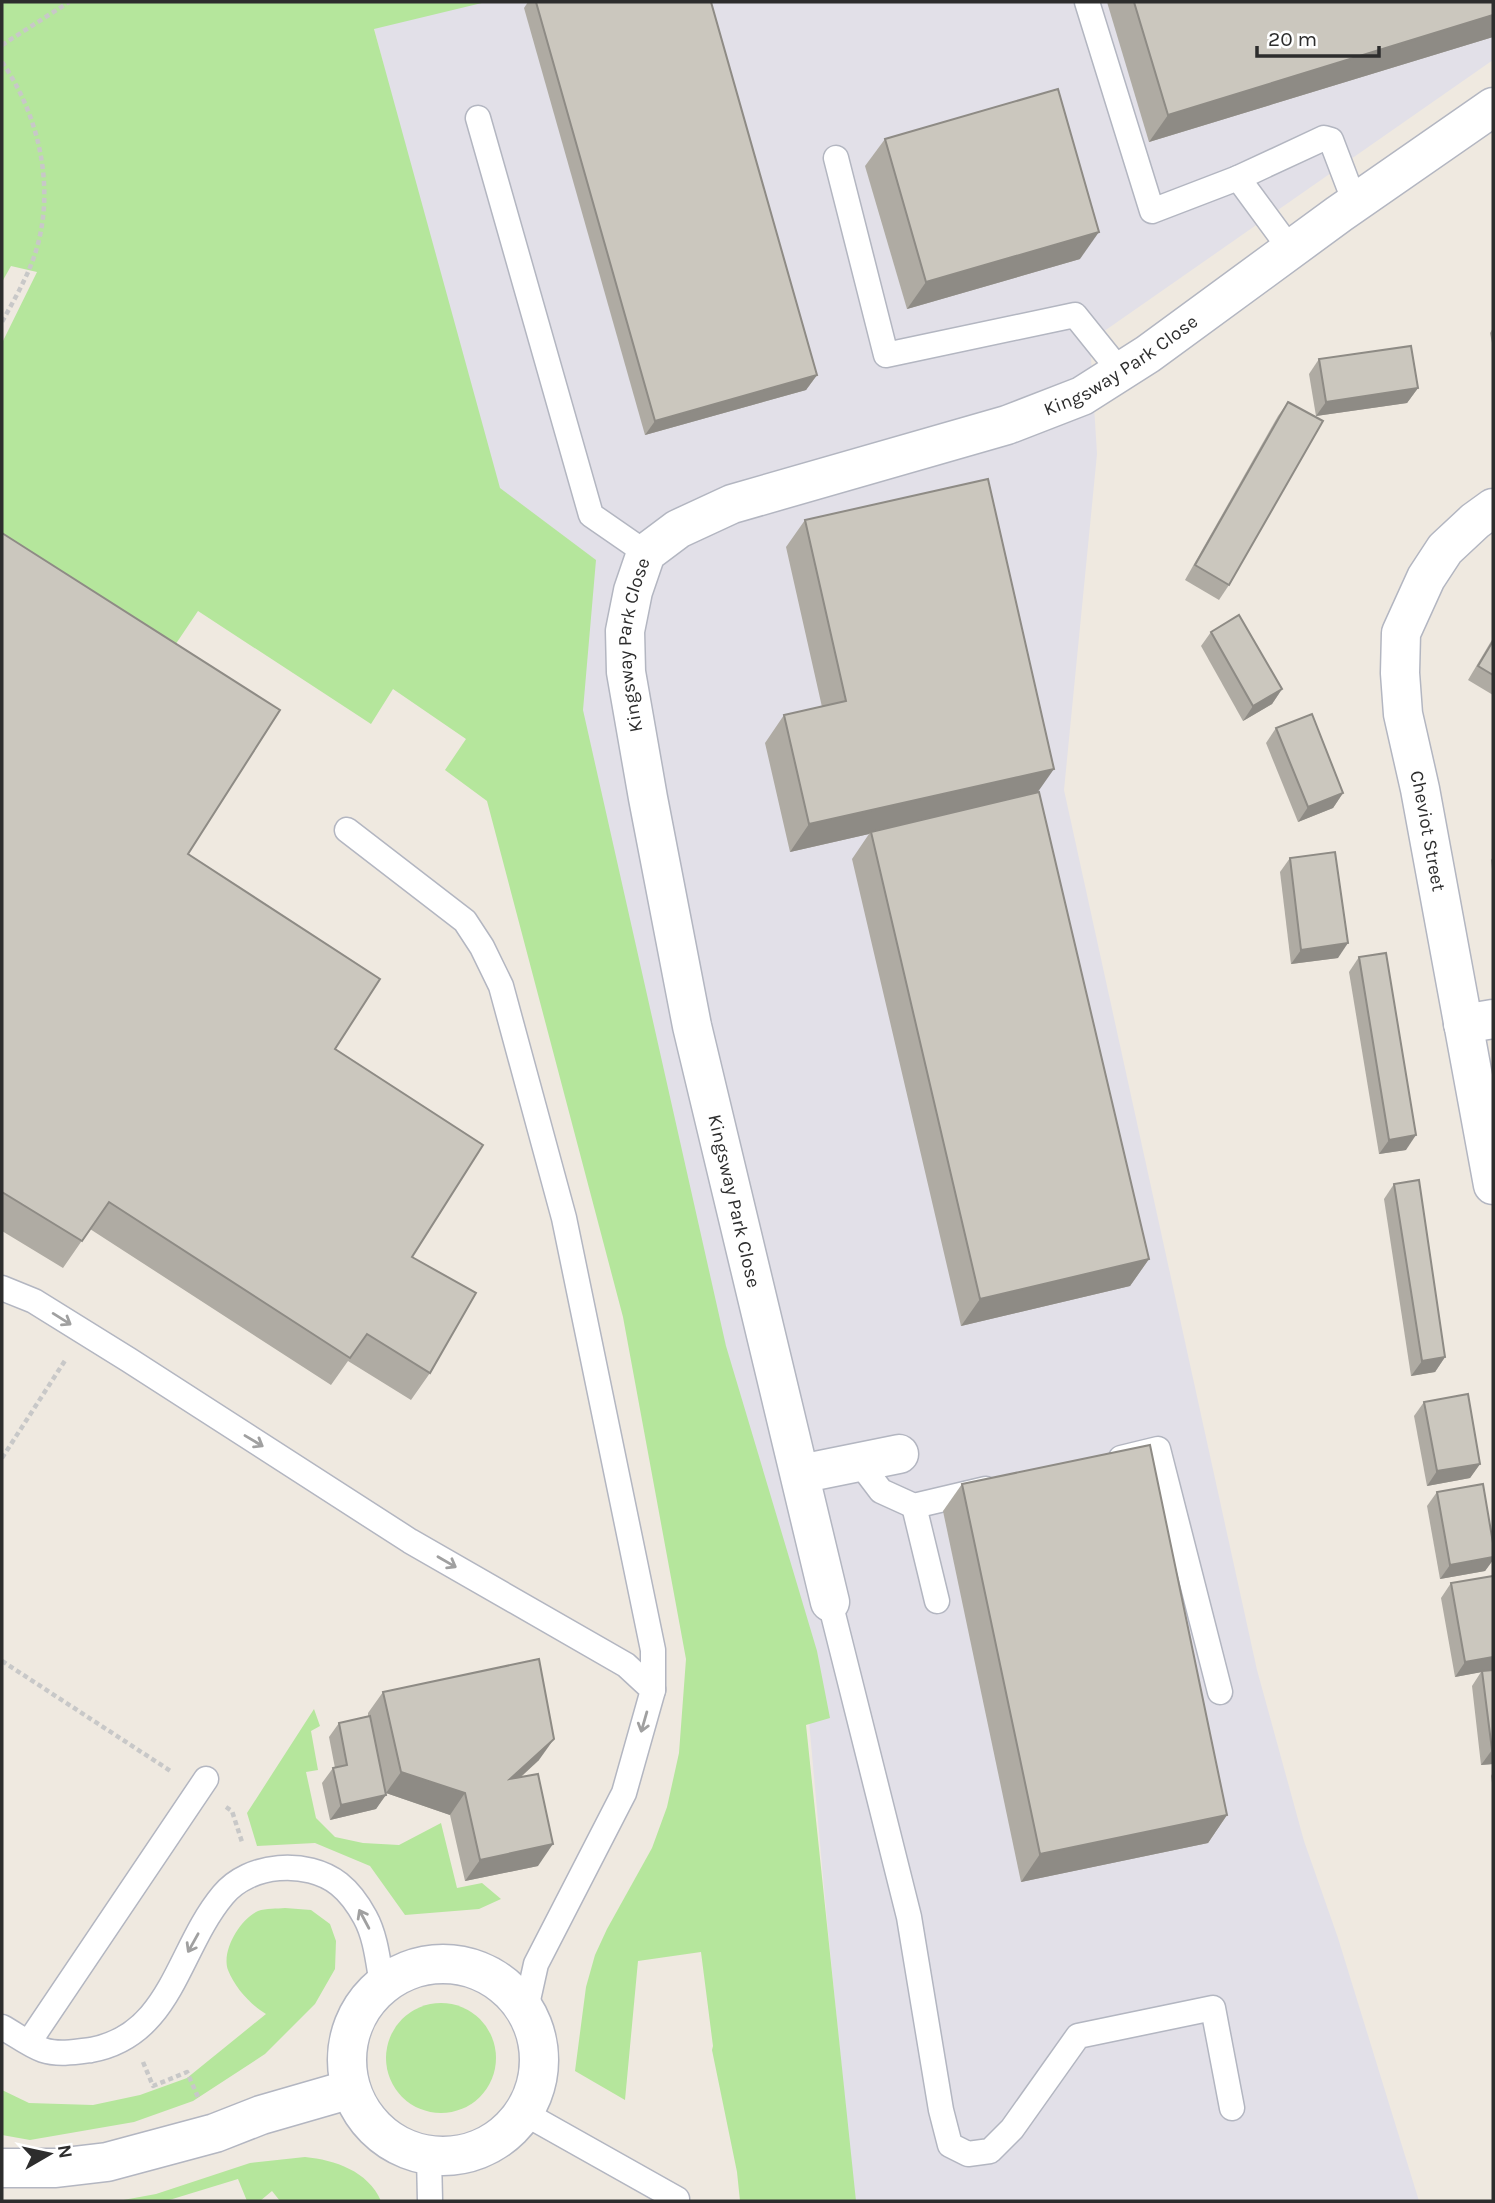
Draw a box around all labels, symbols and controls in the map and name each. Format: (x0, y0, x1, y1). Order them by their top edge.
scale bar (1257, 14, 1380, 58)
text: 20 m (1268, 27, 1317, 51)
street label: Kingsway Park Close (1041, 310, 1202, 421)
street label: Kingsway Park Close (613, 555, 655, 734)
street label: Cheviot Street (1405, 768, 1450, 893)
street label: Kingsway Park Close (703, 1112, 765, 1290)
one-way arrow (52, 1312, 71, 1327)
one-way arrow (244, 1434, 264, 1448)
one-way arrow (436, 1555, 456, 1569)
one-way arrow (637, 1710, 650, 1733)
one-way arrow (357, 1909, 371, 1929)
one-way arrow (186, 1933, 200, 1953)
north arrow (14, 2119, 84, 2189)
text: N (53, 2143, 77, 2160)

